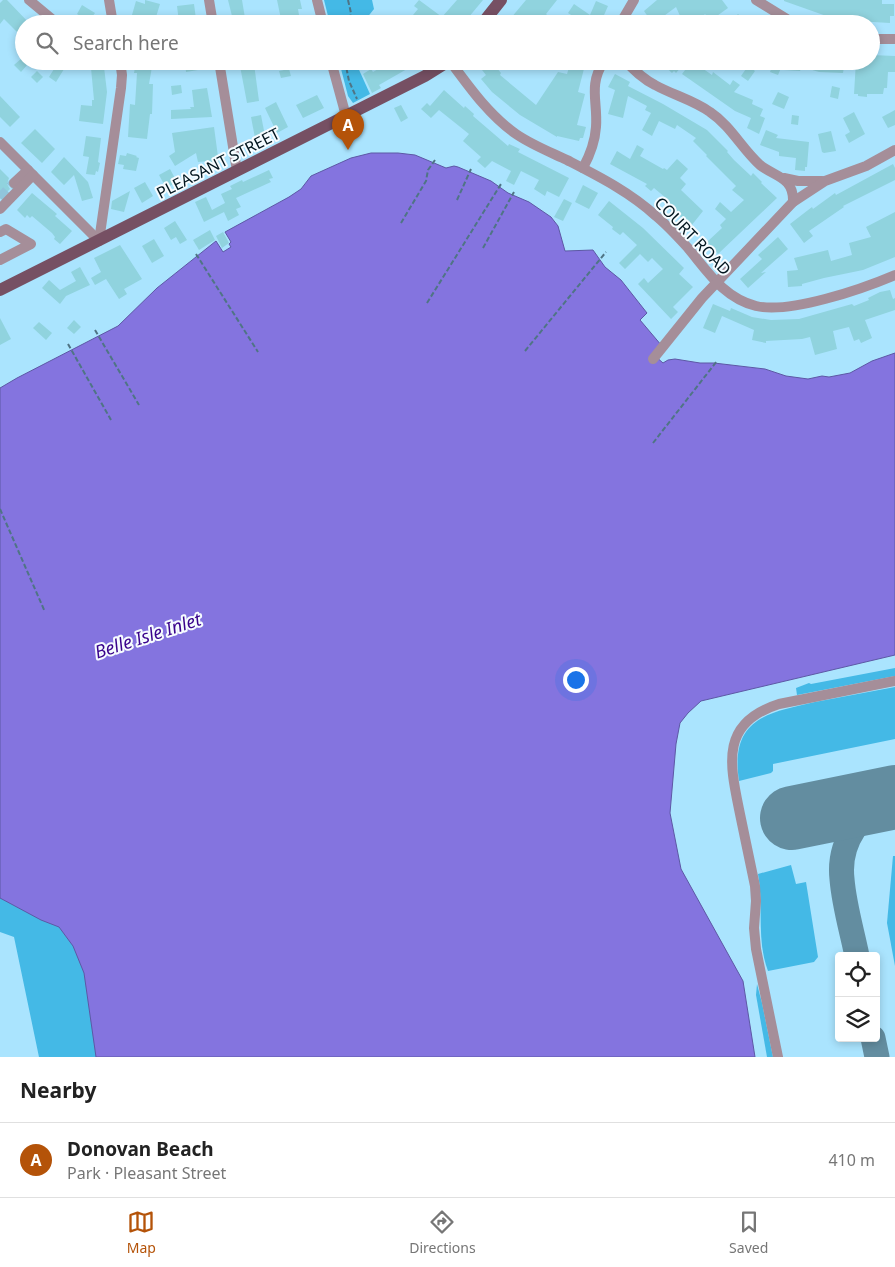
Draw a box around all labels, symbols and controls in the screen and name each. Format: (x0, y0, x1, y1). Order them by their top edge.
search box (15, 15, 880, 70)
icon: search (33, 29, 61, 57)
text: Search here (73, 30, 179, 56)
pin: A (332, 109, 364, 150)
street label: PLEASANT STREET (153, 122, 284, 204)
street label: COURT ROAD (650, 192, 736, 280)
water label: Belle Isle Inlet (91, 606, 205, 664)
your location (563, 667, 589, 693)
map controls (835, 952, 880, 1042)
button: locate (835, 952, 880, 997)
button: layers (835, 997, 880, 1042)
text: Nearby (20, 1076, 96, 1104)
text: Donovan Beach (67, 1136, 214, 1162)
text: A (30, 1149, 42, 1171)
text: 410 m (828, 1149, 875, 1171)
text: Park · Pleasant Street (67, 1162, 226, 1184)
tab: Map (127, 1208, 156, 1257)
tab: Directions (409, 1208, 476, 1257)
tab: Saved (729, 1208, 768, 1257)

